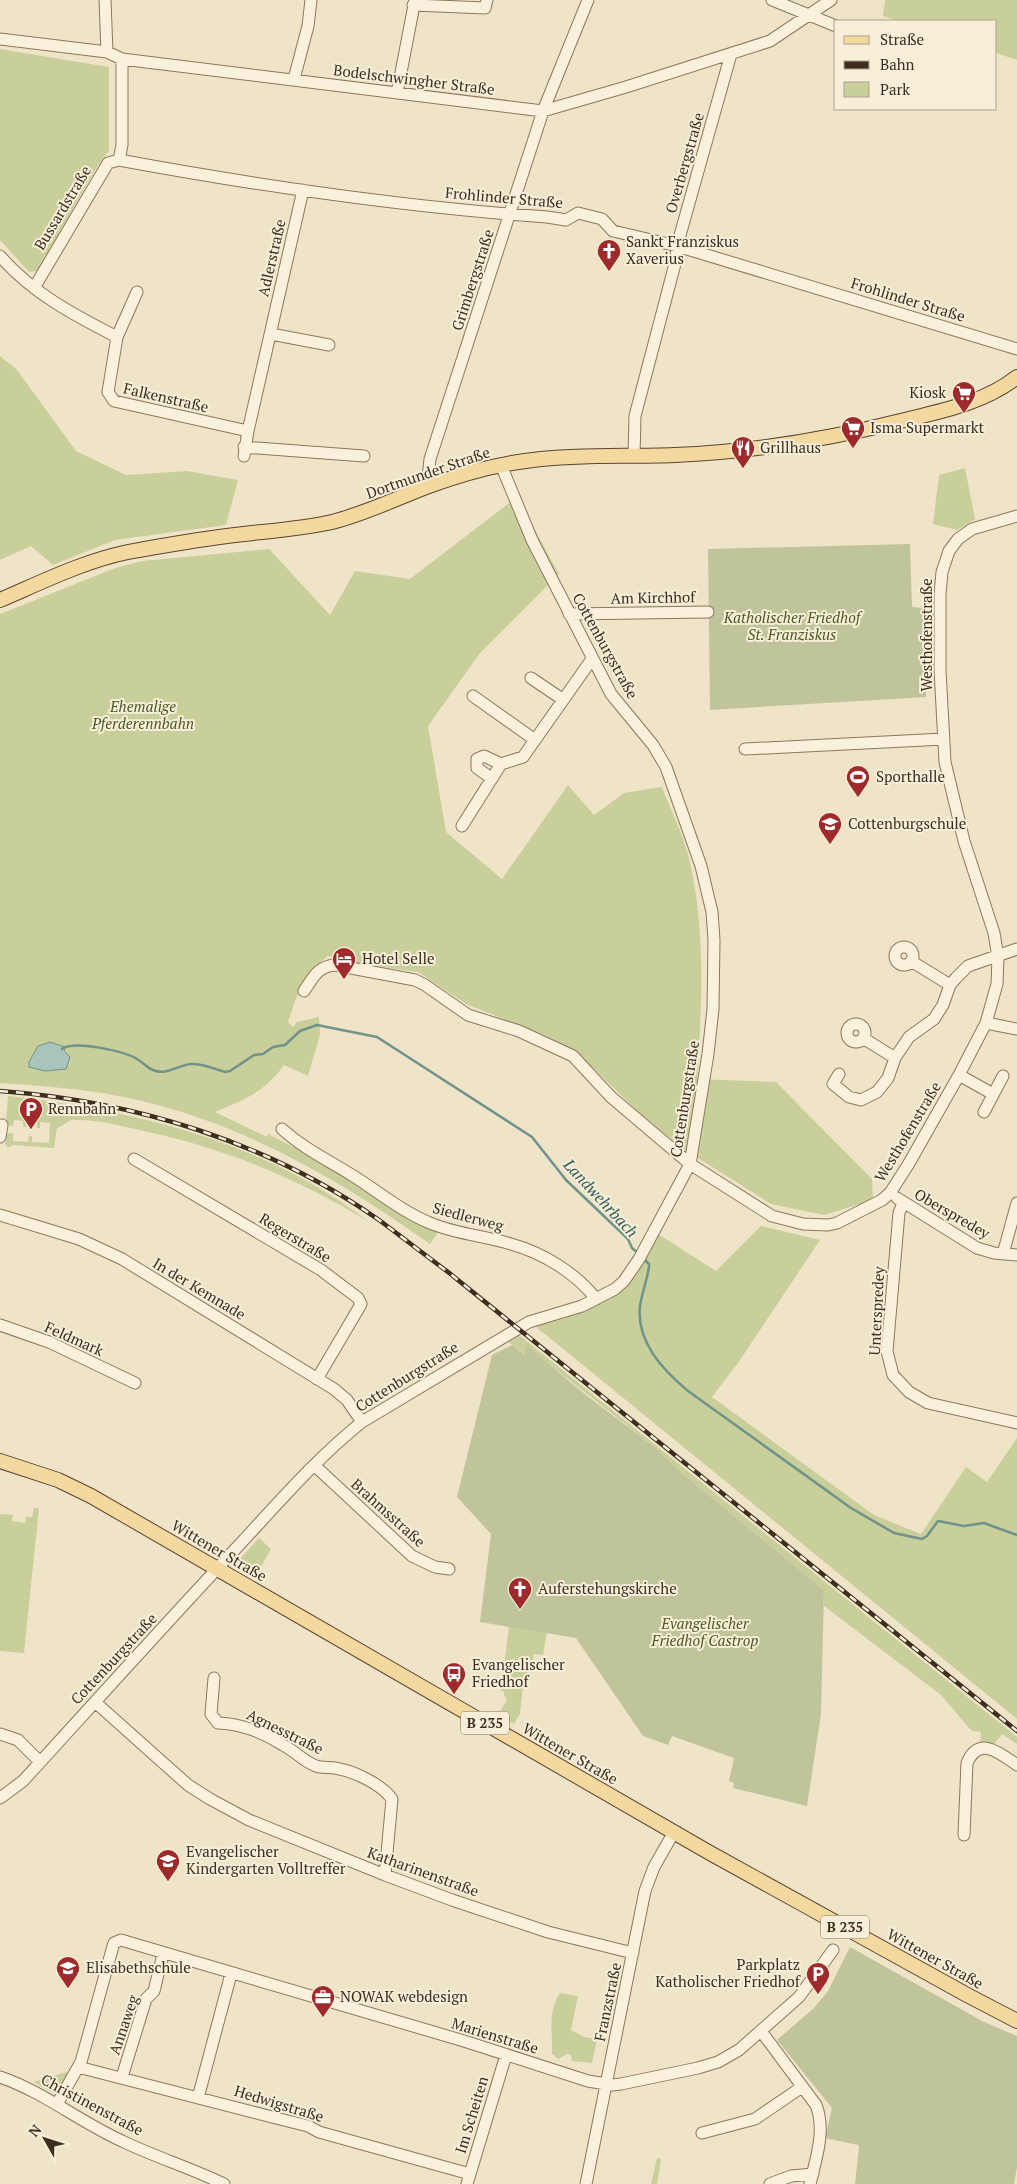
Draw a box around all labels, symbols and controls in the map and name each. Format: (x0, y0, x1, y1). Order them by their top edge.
legend (834, 20, 997, 110)
text: Straße (880, 29, 924, 49)
text: Bahn (880, 54, 915, 74)
street label: Bodelschwingher Straße (332, 59, 496, 99)
text: Park (880, 79, 910, 99)
street label: Overbergstraße (660, 110, 708, 215)
street label: Bussardstraße (29, 162, 95, 253)
street label: Frohlinder Straße (444, 182, 564, 212)
street label: Adlerstraße (252, 217, 290, 298)
street label: Grimbergstraße (446, 226, 498, 333)
place label: Sankt Franziskus Xaverius (626, 231, 739, 268)
church icon: Sankt Franziskus Xaverius (596, 238, 622, 272)
street label: Frohlinder Straße (849, 272, 968, 326)
street label: Falkenstraße (122, 378, 211, 417)
supermarket icon: Kiosk (951, 380, 977, 414)
place label: Kiosk (909, 382, 946, 402)
supermarket icon: Isma Supermarkt (840, 415, 866, 449)
place label: Isma Supermarkt (870, 417, 984, 437)
restaurant icon: Grillhaus (730, 435, 756, 469)
place label: Grillhaus (760, 437, 821, 457)
street label: Dortmunder Straße (363, 441, 492, 503)
street label: Westhofenstraße (916, 578, 936, 692)
street label: Am Kirchhof (610, 586, 696, 608)
street label: Cottenburgstraße (569, 589, 643, 702)
park label: Katholischer Friedhof St. Franziskus (723, 607, 863, 644)
park label: Ehemalige Pferderennbahn (91, 696, 194, 733)
sports icon: Sporthalle (845, 764, 871, 798)
place label: Sporthalle (876, 766, 945, 786)
school or university icon: Cottenburgschule (817, 811, 843, 845)
place label: Cottenburgschule (848, 813, 966, 833)
hotel icon: Hotel Selle (331, 946, 357, 980)
place label: Hotel Selle (362, 948, 434, 968)
street label: Cottenburgstraße (665, 1039, 703, 1159)
street label: Westhofenstraße (869, 1078, 945, 1185)
parking icon: Rennbahn (18, 1096, 44, 1130)
place label: Rennbahn (48, 1098, 116, 1118)
water label: Landwehrbach (558, 1153, 643, 1242)
street label: Oberspredey (911, 1183, 994, 1243)
street label: Siedlerweg (431, 1197, 507, 1235)
street label: Regerstraße (256, 1208, 335, 1266)
street label: In der Kemnade (149, 1253, 250, 1324)
street label: Unterspredey (864, 1265, 888, 1356)
street label: Feldmark (42, 1316, 107, 1360)
street label: Cottenburgstraße (351, 1336, 462, 1416)
street label: Brahmsstraße (347, 1474, 430, 1551)
street label: Wittener Straße (168, 1515, 271, 1586)
church icon: Auferstehungskirche (507, 1576, 533, 1610)
place label: Auferstehungskirche (538, 1578, 677, 1598)
street label: Cottenburgstraße (66, 1608, 161, 1708)
park label: Evangelischer Friedhof Castrop (651, 1613, 758, 1650)
place label: Evangelischer Friedhof (472, 1654, 565, 1691)
bus stop icon: Evangelischer Friedhof (441, 1661, 467, 1695)
street label: Agnesstraße (244, 1704, 327, 1758)
road number: B 235 (461, 1712, 509, 1735)
street label: Wittener Straße (519, 1718, 622, 1789)
place label: Evangelischer Kindergarten Volltreffer (186, 1841, 346, 1878)
street label: Katharinenstraße (365, 1842, 482, 1901)
school or university icon: Evangelischer Kindergarten Volltreffer (155, 1848, 181, 1882)
road number: B 235 (821, 1915, 869, 1938)
street label: Wittener Straße (884, 1923, 987, 1993)
place label: Parkplatz Katholischer Friedhof (655, 1954, 801, 1991)
school or university icon: Elisabethschule (55, 1955, 81, 1989)
place label: Elisabethschule (86, 1957, 191, 1977)
street label: Franzstraße (589, 1960, 625, 2043)
parking icon: Parkplatz Katholischer Friedhof (805, 1961, 831, 1995)
office icon: NOWAK webdesign (310, 1984, 336, 2018)
place label: NOWAK webdesign (340, 1986, 468, 2006)
street label: Annaweg (104, 1991, 143, 2057)
street label: Marienstraße (449, 2012, 541, 2058)
street label: Christinenstraße (38, 2069, 147, 2140)
street label: Im Scheiten (450, 2074, 492, 2156)
street label: Hedwigstraße (232, 2080, 327, 2126)
north arrow (20, 2114, 70, 2164)
text: N (24, 2120, 45, 2141)

